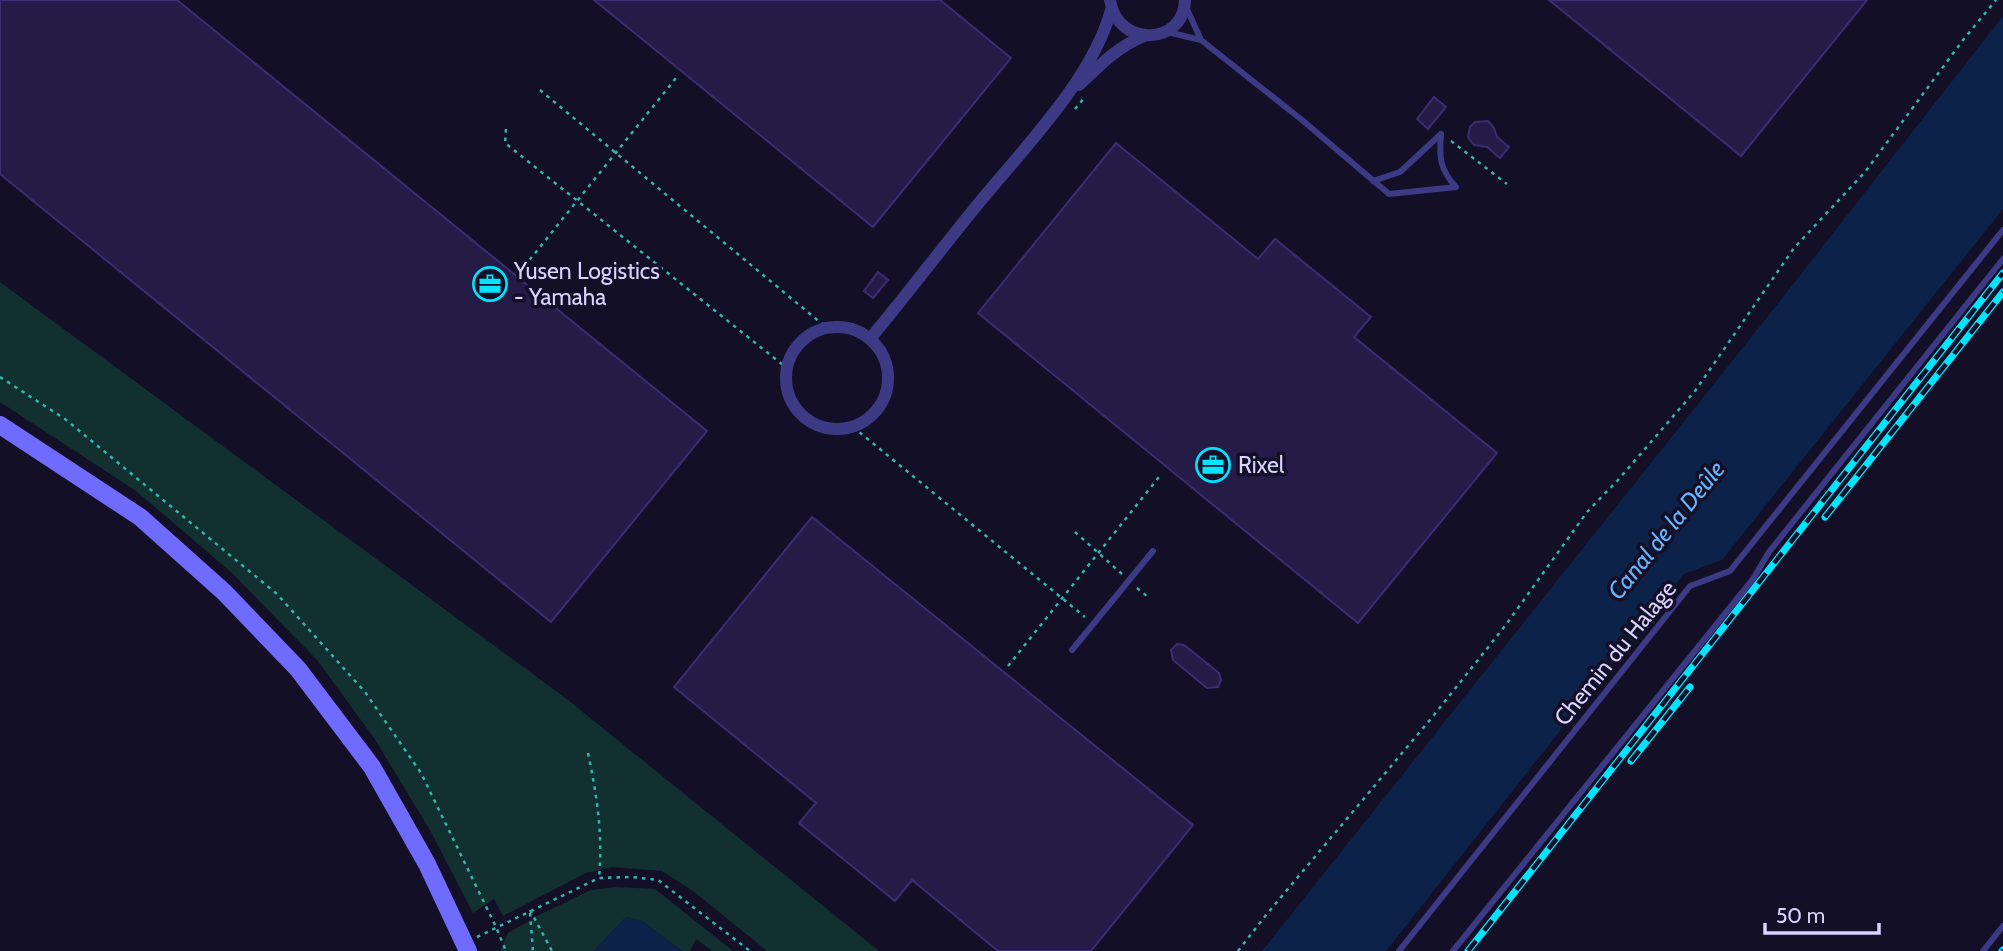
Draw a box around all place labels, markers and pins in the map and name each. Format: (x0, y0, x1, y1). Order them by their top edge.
place label: Yusen Logistics - Yamaha (513, 257, 660, 311)
office icon: Yusen Logistics - Yamaha (471, 265, 509, 303)
office icon: Rixel (1194, 446, 1232, 484)
place label: Rixel (1238, 451, 1285, 479)

